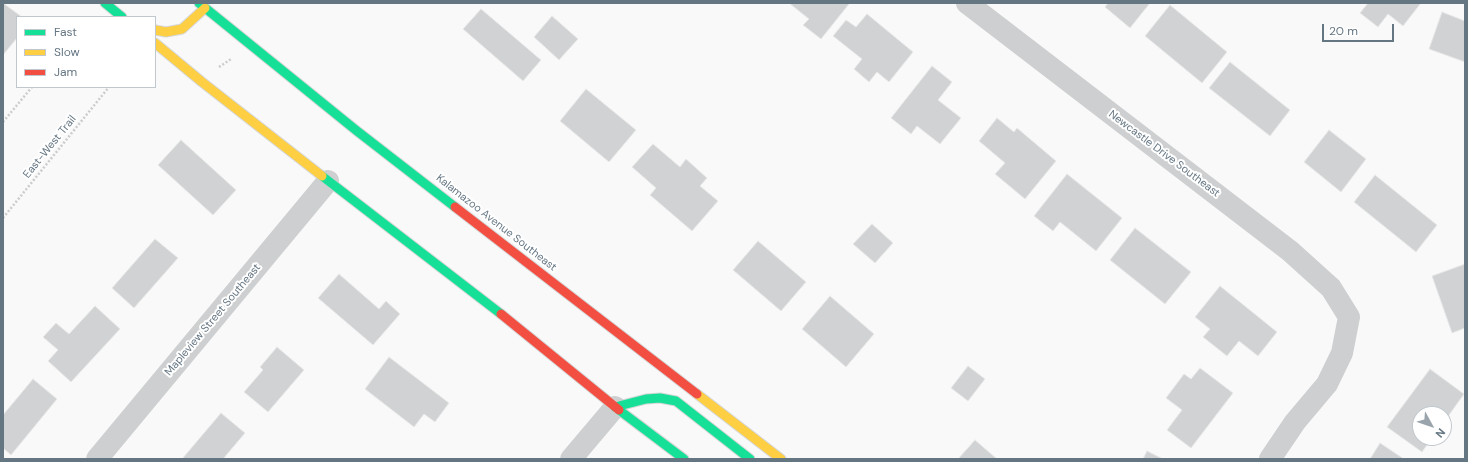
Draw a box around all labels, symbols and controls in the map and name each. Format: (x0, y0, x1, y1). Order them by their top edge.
legend (16, 16, 156, 88)
scale bar (1324, 16, 1396, 42)
text: 20 m (1329, 23, 1358, 39)
text: Fast (54, 24, 77, 40)
text: Slow (54, 44, 80, 60)
text: Jam (54, 64, 77, 80)
street label: Newcastle Drive Southeast (1106, 108, 1222, 200)
street label: East-West Trail (21, 113, 79, 181)
street label: Kalamazoo Avenue Southeast (433, 172, 559, 274)
street label: Mapleview Street Southeast (162, 261, 264, 379)
north arrow (1412, 406, 1452, 446)
text: N (1432, 425, 1448, 441)

